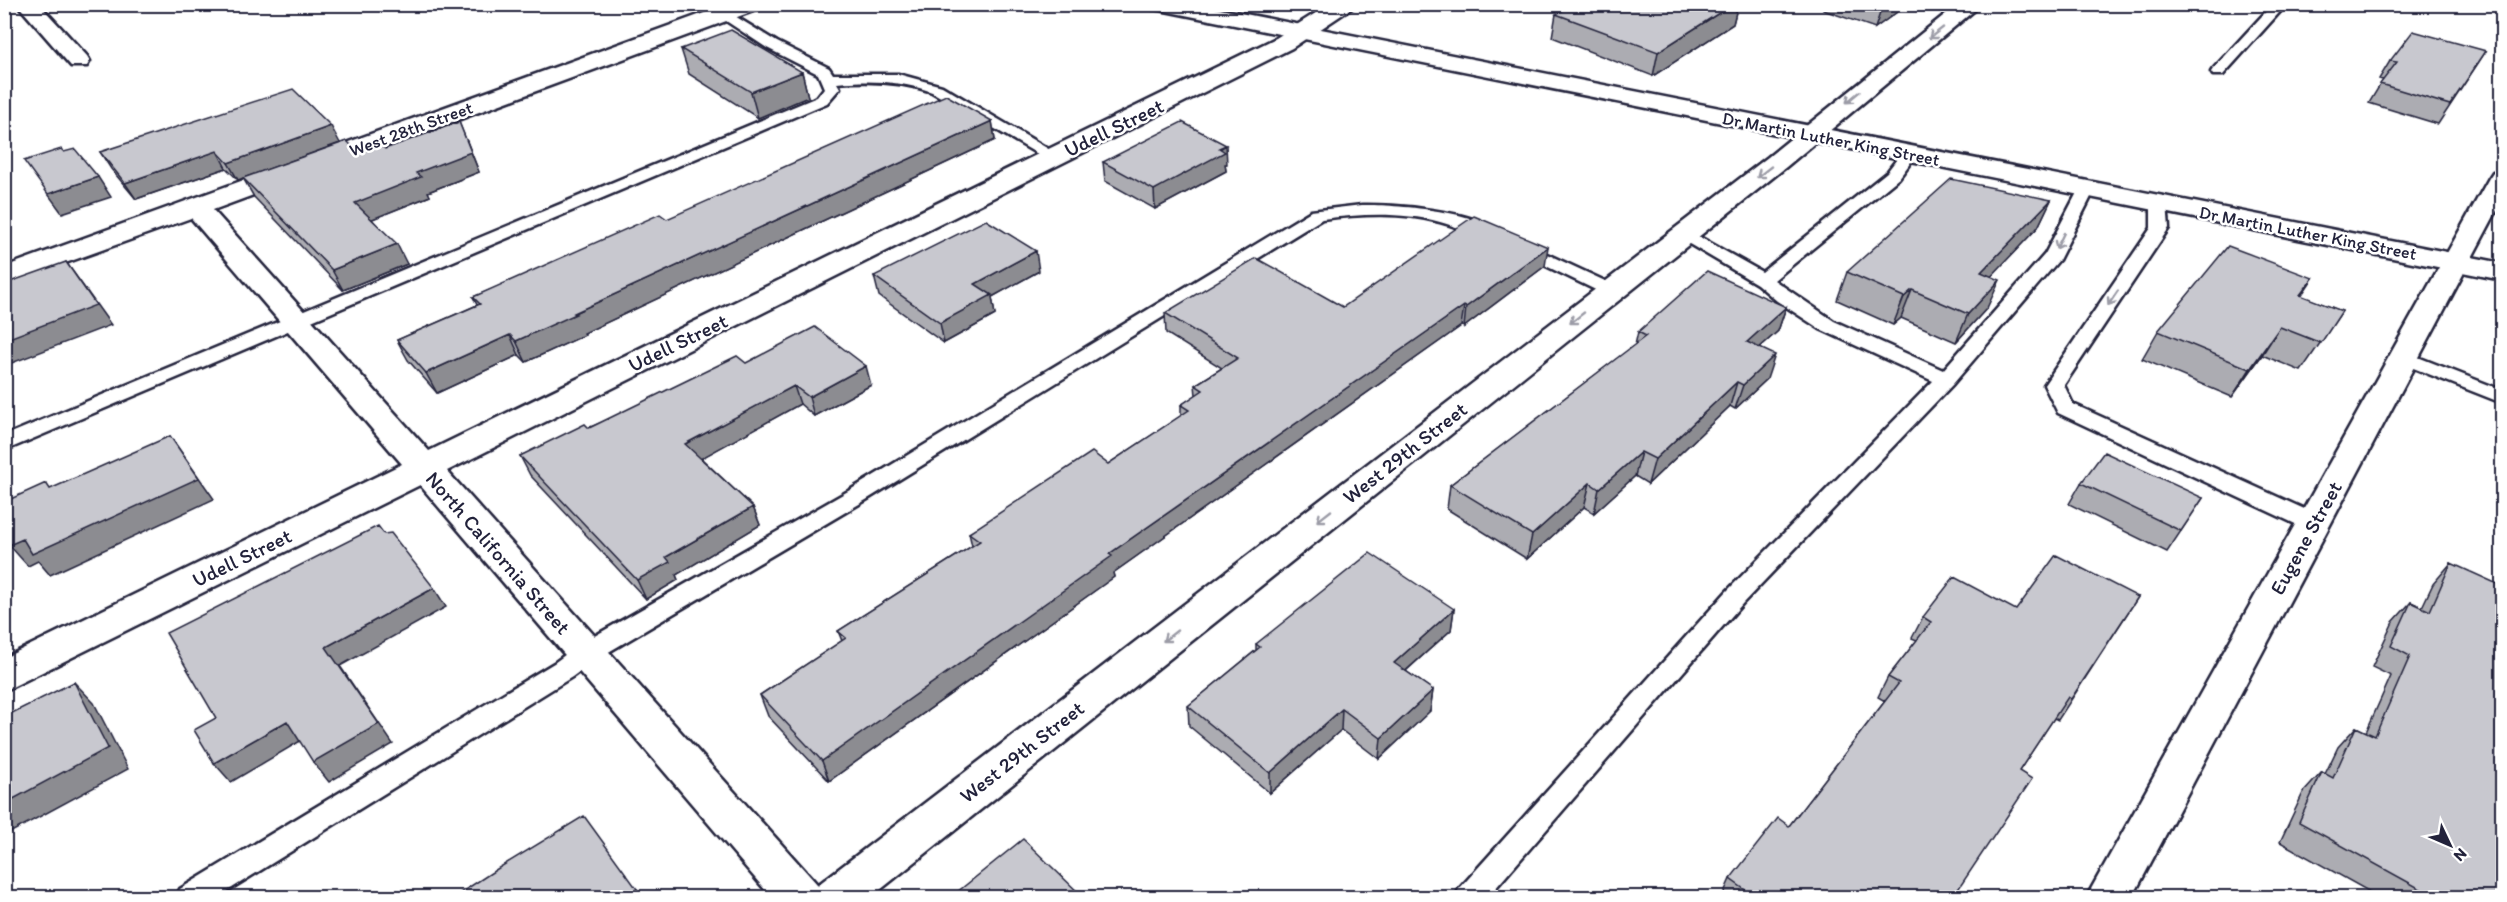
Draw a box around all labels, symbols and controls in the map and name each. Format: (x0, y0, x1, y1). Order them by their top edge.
one-way arrow (1928, 26, 1944, 39)
one-way arrow (1845, 91, 1861, 104)
street label: Udell Street (1060, 93, 1168, 162)
street label: West 28th Street (346, 96, 476, 162)
street label: Dr Martin Luther King Street (1720, 107, 1942, 171)
one-way arrow (1756, 166, 1772, 179)
street label: Dr Martin Luther King Street (2197, 201, 2419, 265)
one-way arrow (2054, 232, 2066, 250)
one-way arrow (2106, 290, 2119, 307)
street label: Udell Street (624, 308, 732, 377)
one-way arrow (1569, 312, 1585, 325)
street label: West 29th Street (1337, 396, 1472, 509)
street label: North California Street (421, 466, 576, 639)
street label: Eugene Street (2264, 477, 2347, 599)
one-way arrow (1316, 509, 1332, 522)
street label: Udell Street (188, 523, 296, 592)
one-way arrow (1162, 629, 1178, 642)
street label: West 29th Street (954, 695, 1089, 808)
north arrow (2420, 815, 2480, 875)
text: N (2450, 845, 2471, 866)

